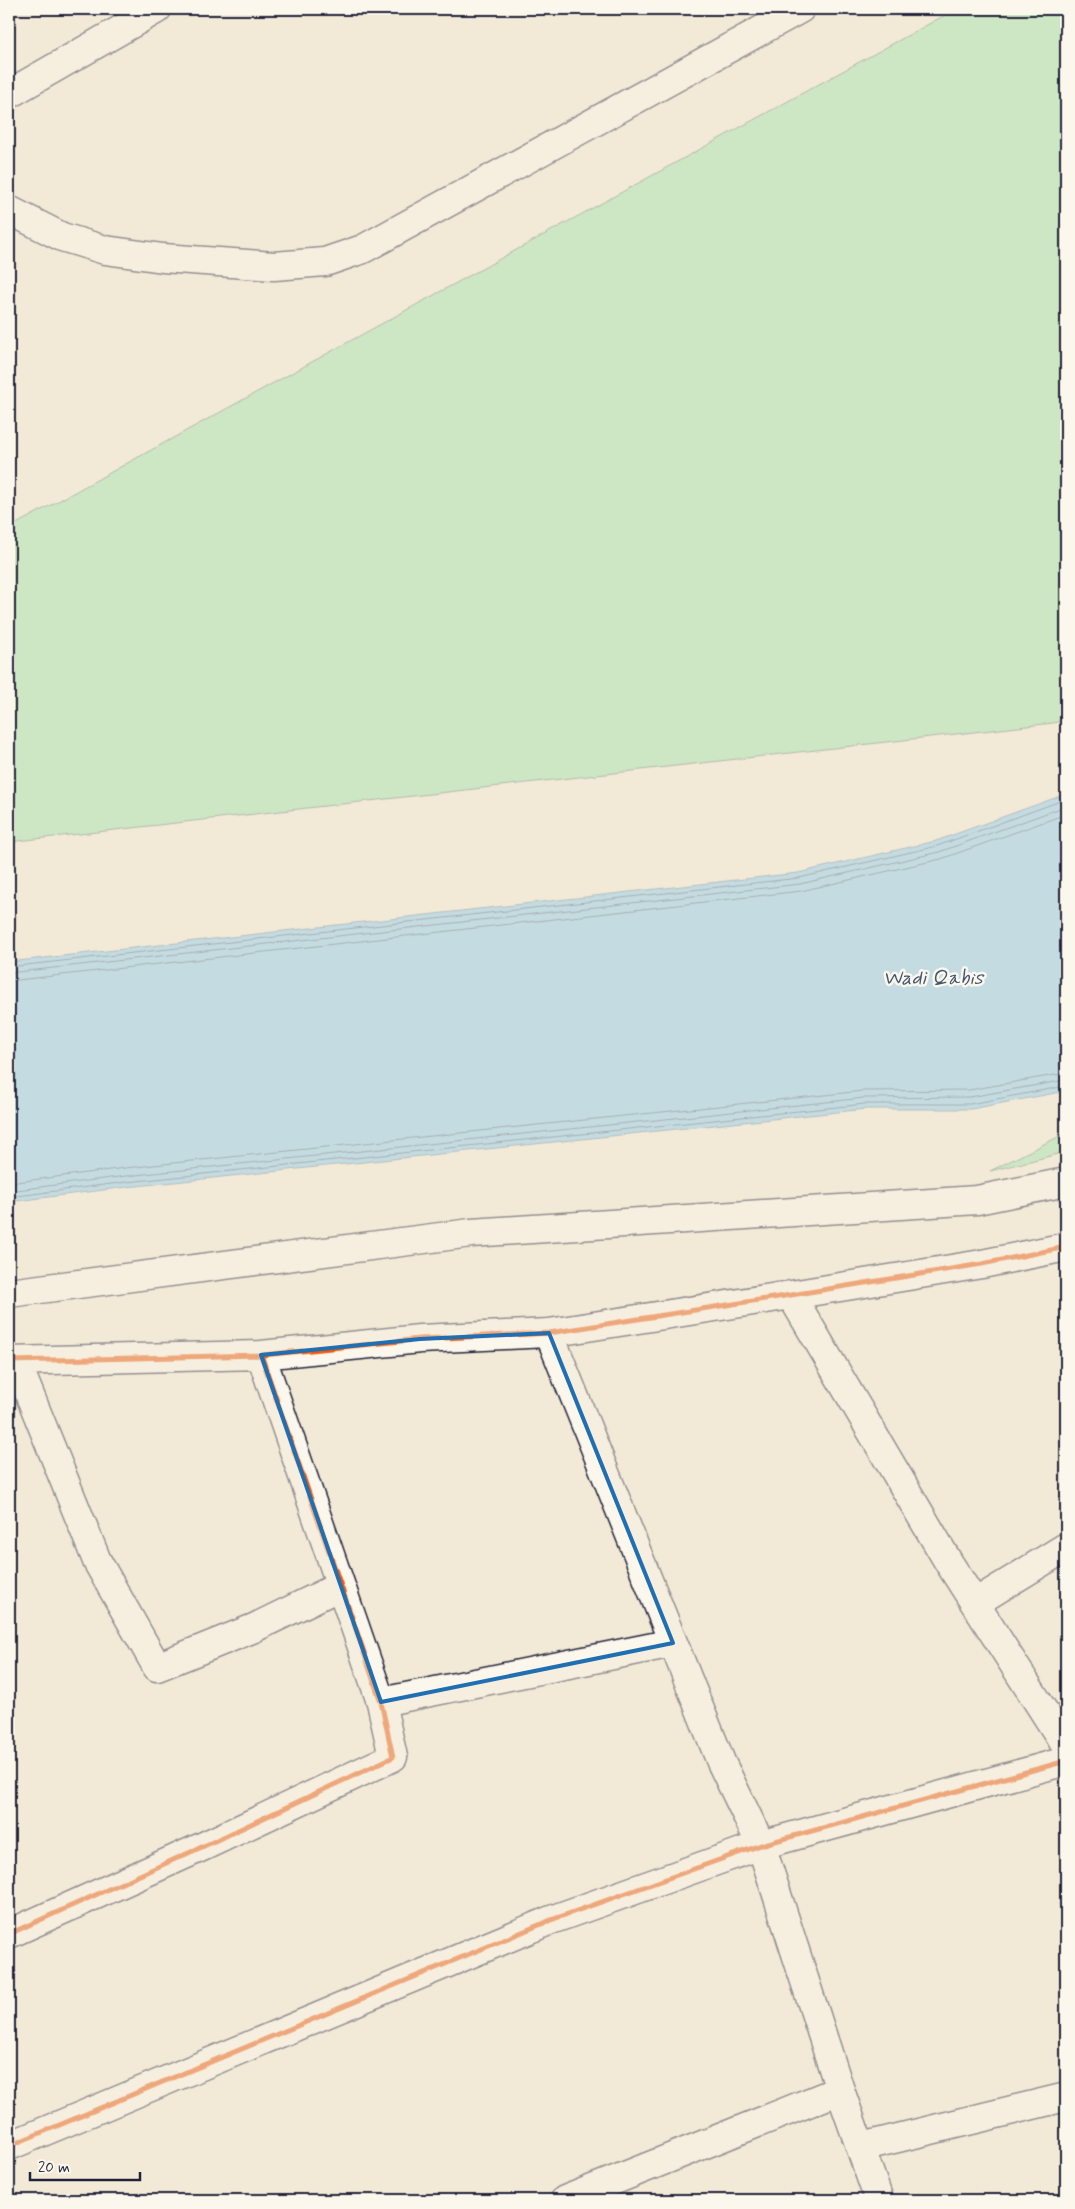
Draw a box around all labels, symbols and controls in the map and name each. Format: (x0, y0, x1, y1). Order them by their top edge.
water label: Wadi Qabis (883, 965, 985, 992)
scale bar (30, 2149, 140, 2181)
text: 20 m (38, 2158, 70, 2178)

